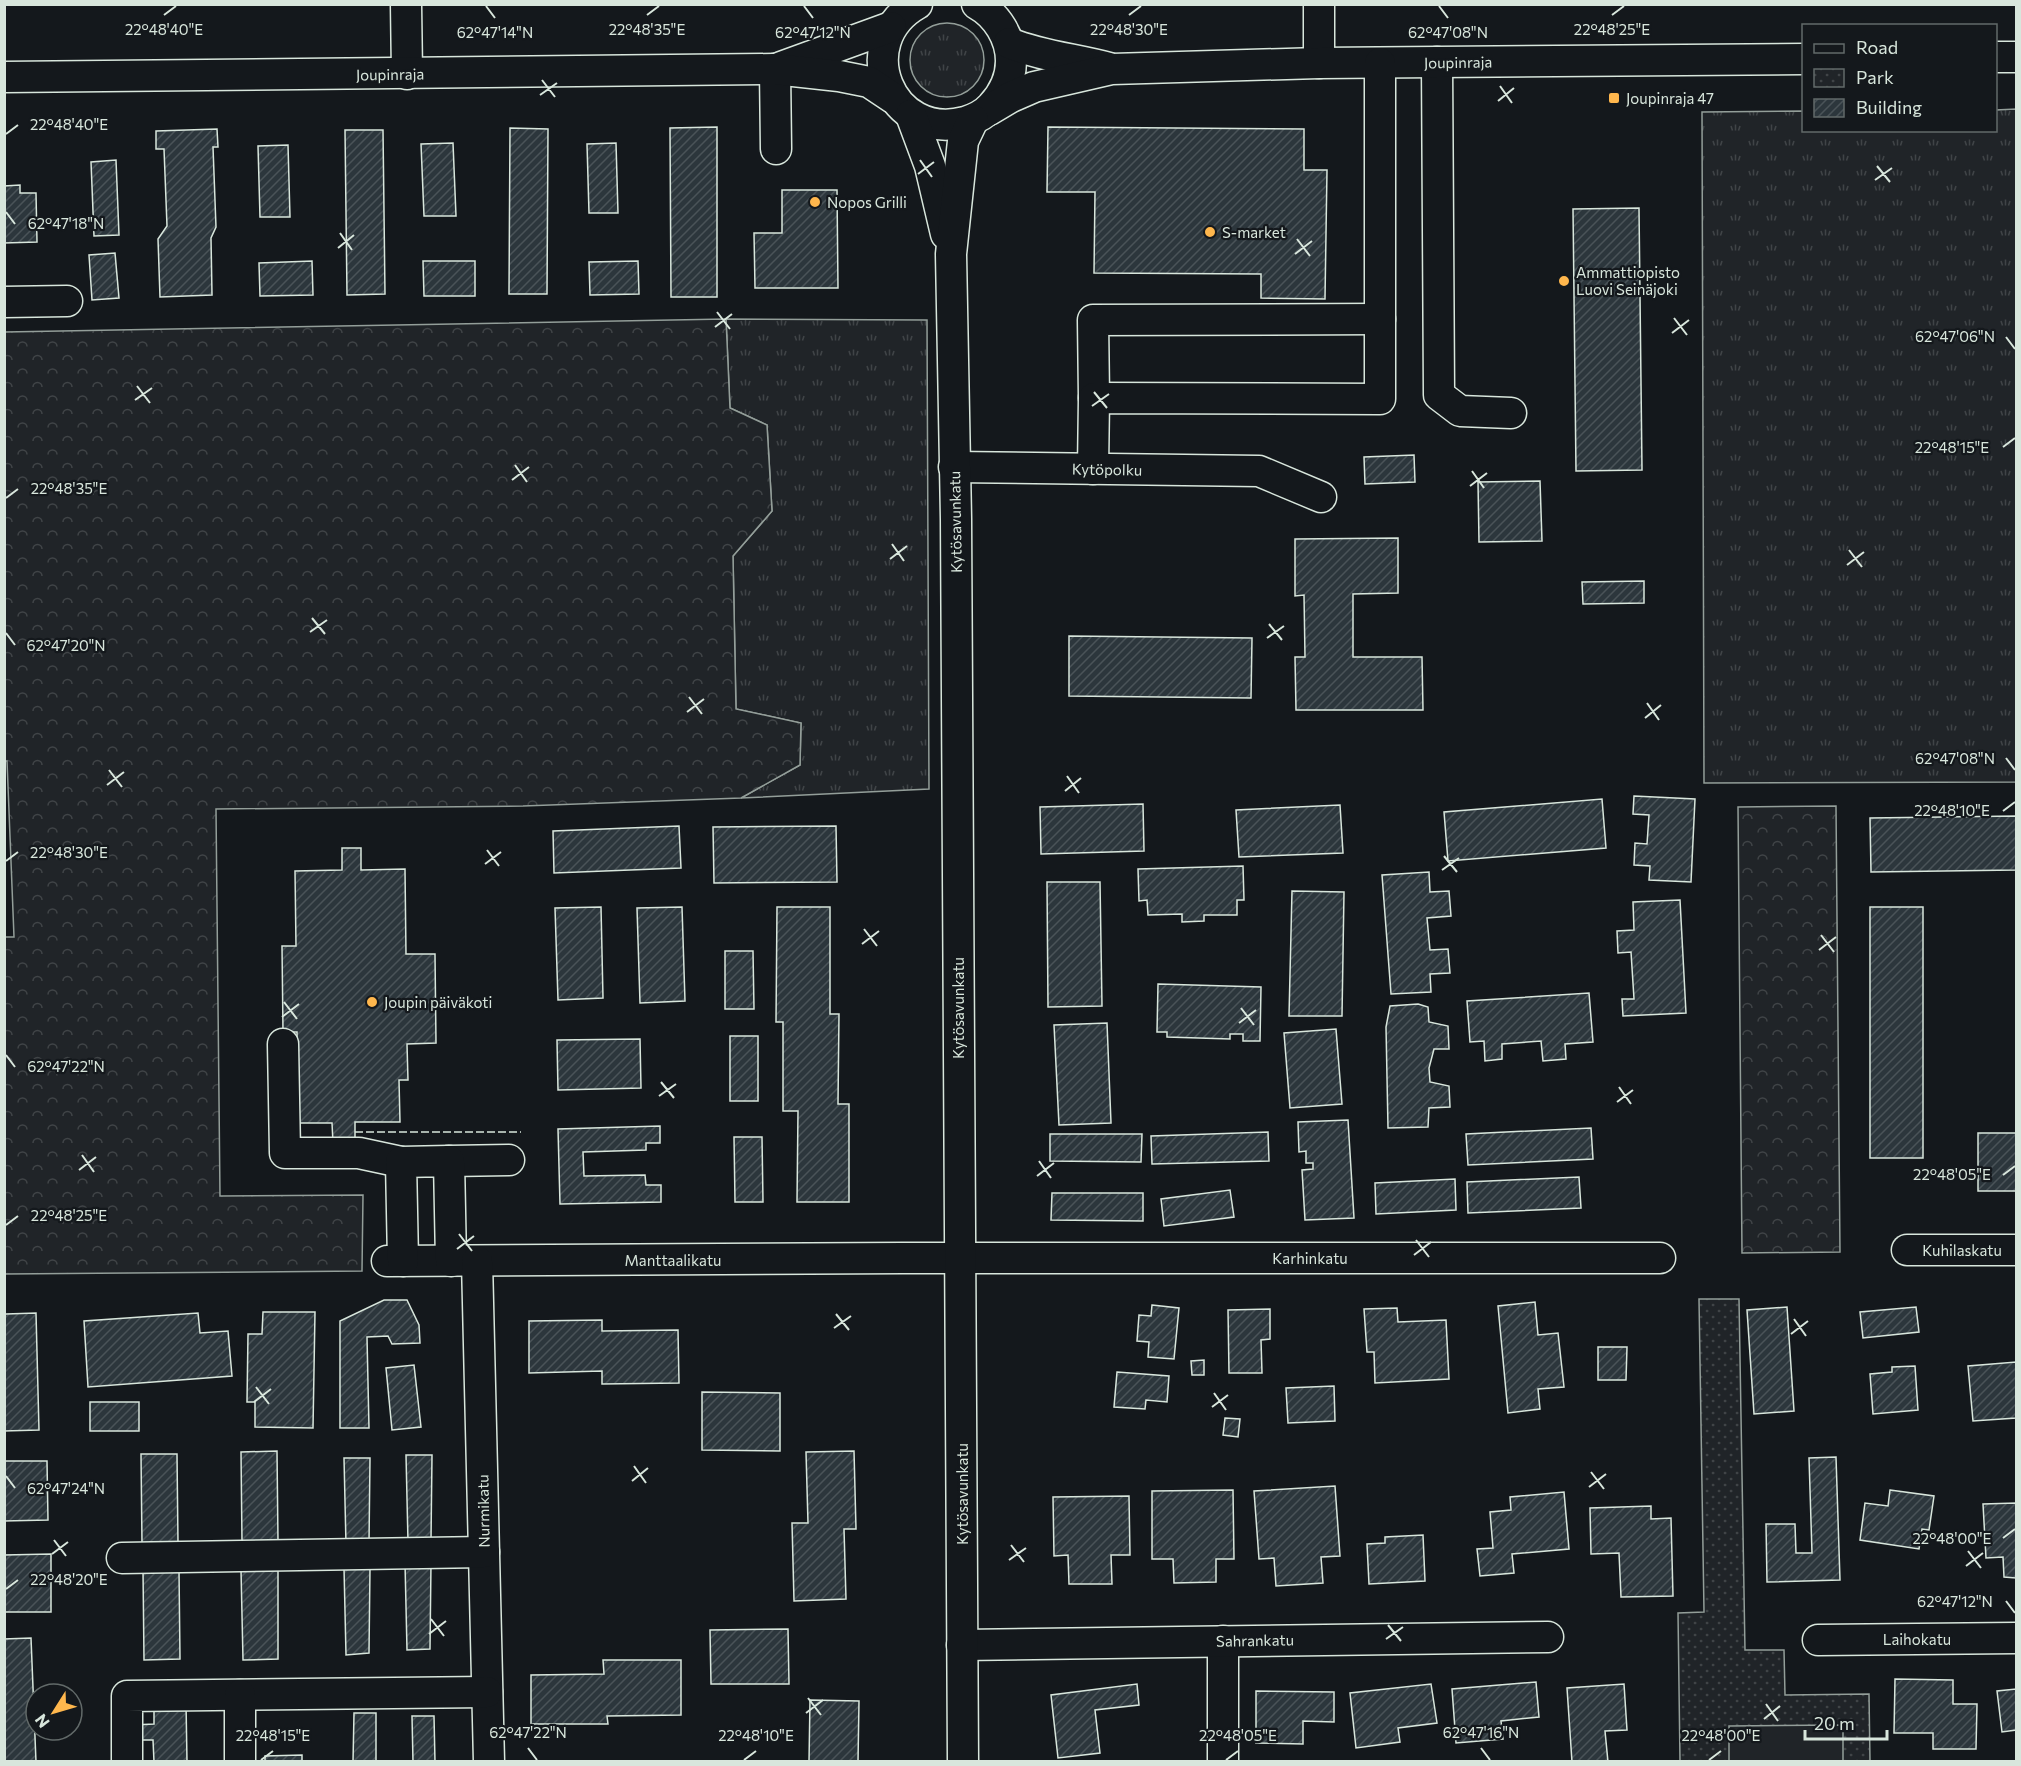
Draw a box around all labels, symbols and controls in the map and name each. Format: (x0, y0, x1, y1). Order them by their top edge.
text: 22°48'40"E (125, 20, 203, 38)
text: 22°48'35"E (609, 20, 685, 38)
text: 22°48'30"E (1090, 20, 1168, 38)
text: 22°48'25"E (1574, 20, 1650, 38)
text: 62°47'14"N (457, 23, 533, 41)
text: 62°47'12"N (775, 23, 851, 41)
text: 62°47'08"N (1408, 23, 1488, 41)
legend (1802, 24, 1997, 132)
text: Road (1856, 36, 1898, 58)
street label: Joupinraja (1424, 52, 1492, 72)
street label: Joupinraja (356, 64, 424, 84)
text: Park (1856, 66, 1894, 88)
place label: Joupinraja 47 (1626, 89, 1714, 107)
marker: Joupinraja 47 (1607, 91, 1621, 105)
text: Building (1856, 96, 1922, 118)
text: 22°48'40"E (30, 115, 108, 133)
place label: Nopos Grilli (827, 193, 907, 211)
marker: Nopos Grilli (808, 195, 822, 209)
text: 62°47'18"N (28, 214, 104, 232)
place label: S-market (1222, 223, 1286, 241)
marker: S-market (1203, 225, 1217, 239)
place label: Ammattiopisto Luovi Seinäjoki (1576, 263, 1680, 298)
marker: Ammattiopisto Luovi Seinäjoki (1557, 274, 1571, 288)
text: 62°47'06"N (1915, 327, 1995, 345)
text: 22°48'15"E (1915, 438, 1989, 456)
street label: Kytöpolku (1072, 459, 1142, 479)
street label: Kytösavunkatu (945, 471, 965, 573)
text: 22°48'35"E (31, 479, 107, 497)
text: 62°47'20"N (26, 636, 106, 654)
text: 62°47'08"N (1915, 749, 1995, 767)
text: 22°48'10"E (1914, 801, 1990, 819)
text: 22°48'30"E (30, 843, 108, 861)
street label: Kytösavunkatu (949, 957, 967, 1059)
place label: Joupin päiväkoti (384, 993, 492, 1011)
marker: Joupin päiväkoti (365, 995, 379, 1009)
text: 62°47'22"N (27, 1057, 105, 1075)
text: 22°48'05"E (1913, 1165, 1991, 1183)
text: 22°48'25"E (31, 1206, 107, 1224)
street label: Kuhilaskatu (1922, 1241, 2002, 1259)
street label: Karhinkatu (1272, 1249, 1348, 1267)
street label: Manttaalikatu (625, 1251, 721, 1269)
street label: Kytösavunkatu (953, 1443, 971, 1545)
street label: Nurmikatu (473, 1474, 493, 1548)
text: 62°47'24"N (27, 1479, 105, 1497)
text: 22°48'00"E (1913, 1529, 1992, 1547)
text: 22°48'20"E (30, 1570, 108, 1588)
text: 62°47'12"N (1917, 1592, 1993, 1610)
street label: Sahrankatu (1216, 1630, 1294, 1650)
street label: Laihokatu (1883, 1630, 1951, 1648)
north arrow (24, 1682, 84, 1742)
scale bar (1805, 1703, 1888, 1741)
text: N (30, 1711, 53, 1732)
text: 20 m (1814, 1712, 1855, 1734)
text: 62°47'22"N (489, 1723, 567, 1741)
text: 62°47'16"N (1443, 1723, 1519, 1741)
text: 22°48'15"E (236, 1726, 310, 1744)
text: 22°48'10"E (718, 1726, 794, 1744)
text: 22°48'05"E (1199, 1726, 1277, 1744)
text: 22°48'00"E (1682, 1726, 1761, 1744)

